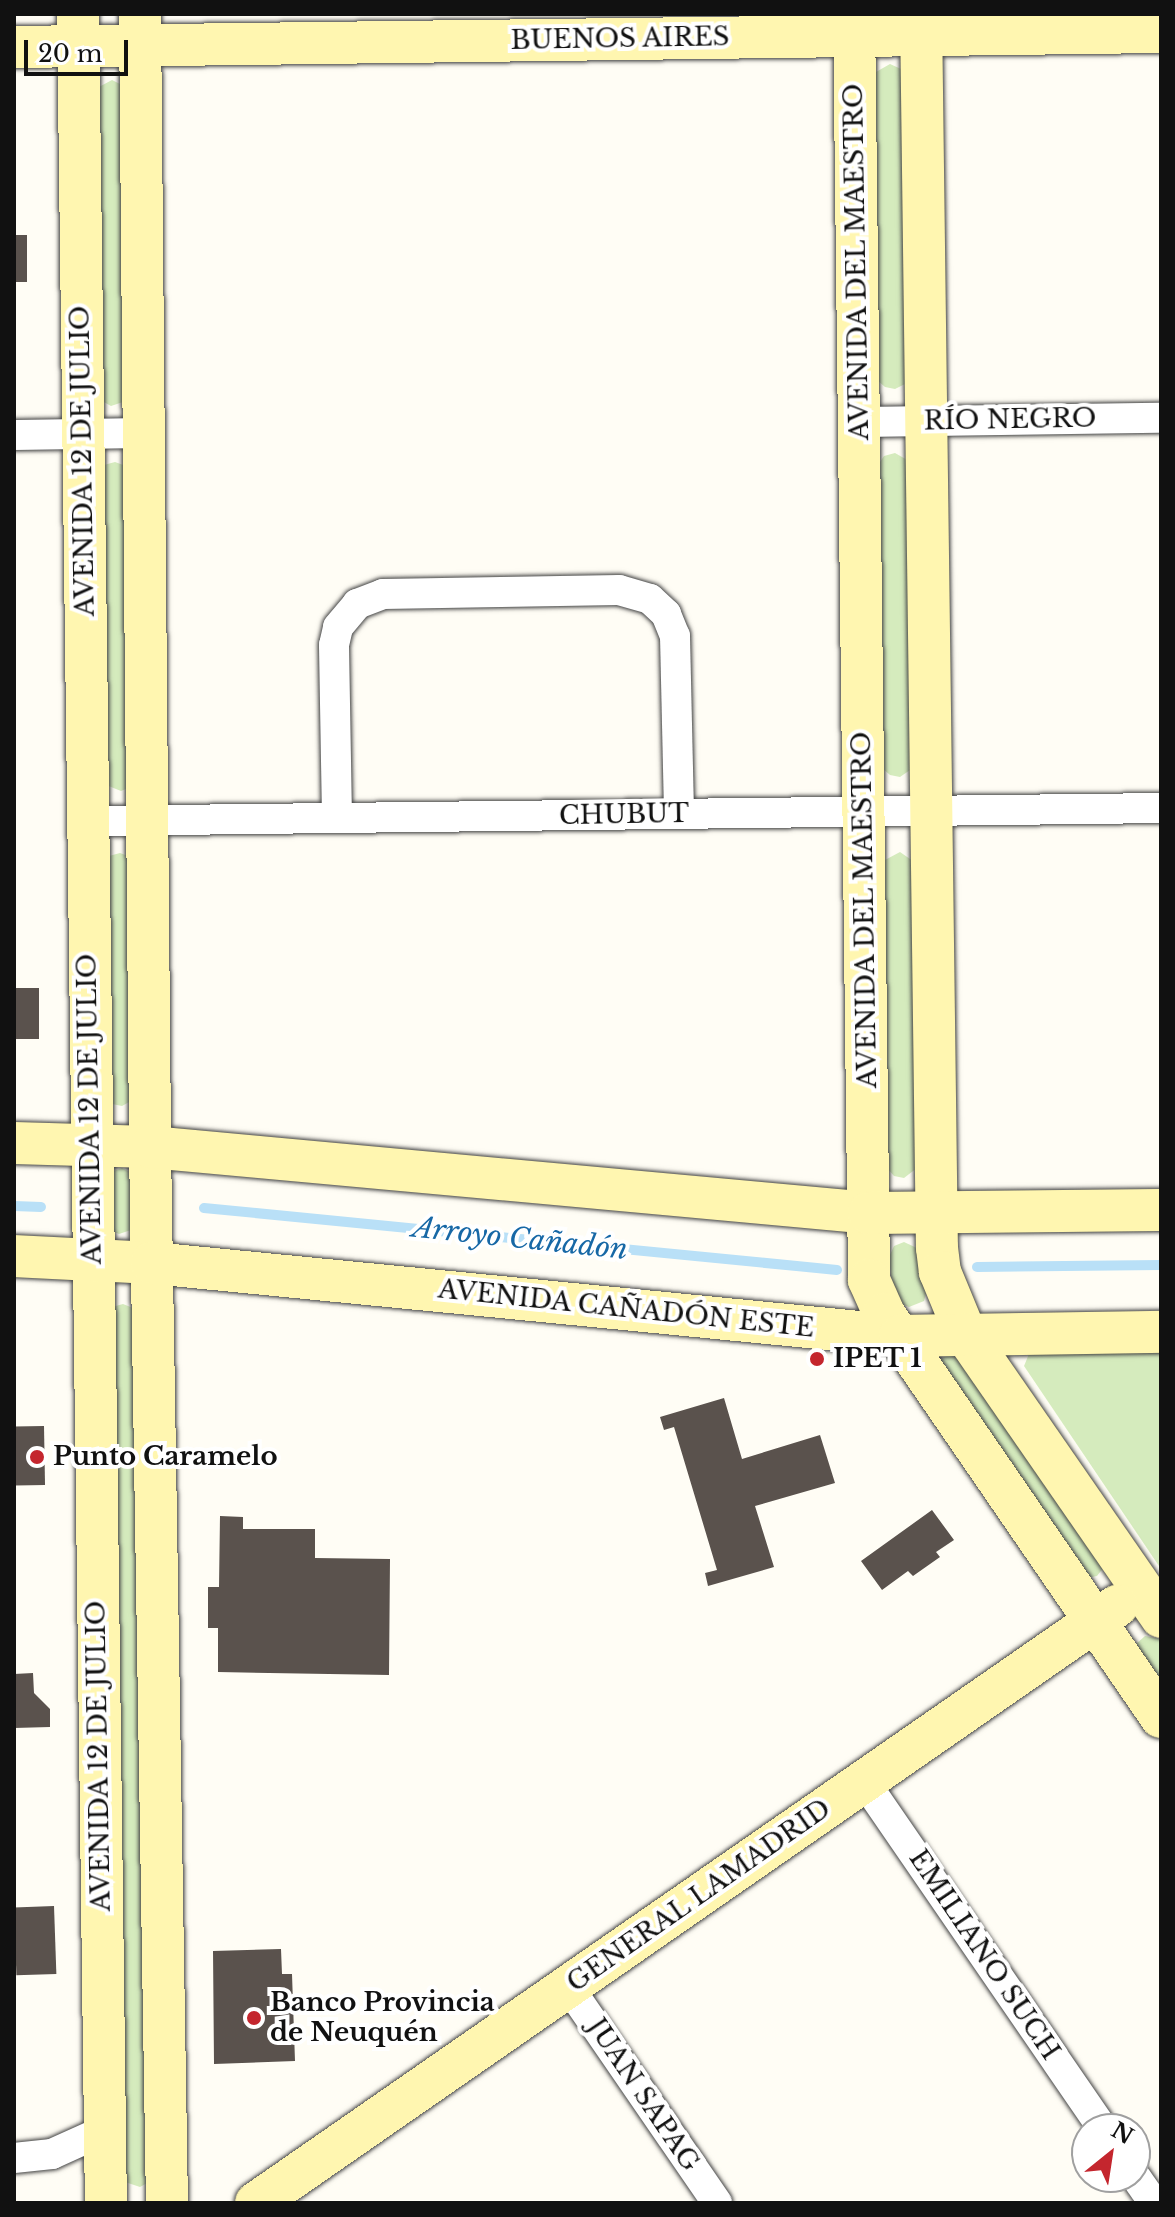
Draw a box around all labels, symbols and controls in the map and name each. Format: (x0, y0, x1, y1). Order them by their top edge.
street label: BUENOS AIRES (510, 21, 730, 57)
scale bar (28, 24, 132, 74)
text: 20 m (38, 39, 103, 68)
street label: AVENIDA DEL MAESTRO (838, 82, 876, 442)
street label: AVENIDA 12 DE JULIO (65, 305, 101, 617)
street label: RÍO NEGRO (923, 403, 1097, 437)
street label: AVENIDA DEL MAESTRO (846, 730, 884, 1090)
street label: CHUBUT (559, 798, 689, 832)
street label: AVENIDA 12 DE JULIO (72, 953, 108, 1265)
water label: Arroyo Cañadón (411, 1211, 629, 1267)
street label: AVENIDA CAÑADÓN ESTE (436, 1274, 816, 1344)
place label: IPET 1 (833, 1343, 922, 1375)
marker: IPET 1 (808, 1350, 826, 1368)
place label: Punto Caramelo (53, 1441, 278, 1473)
marker: Punto Caramelo (28, 1448, 46, 1466)
street label: AVENIDA 12 DE JULIO (81, 1600, 117, 1912)
street label: GENERAL LAMADRID (561, 1793, 837, 1999)
street label: EMILIANO SUCH (902, 1844, 1066, 2066)
place label: Banco Provincia de Neuquén (270, 1987, 495, 2048)
marker: Banco Provincia de Neuquén (245, 2009, 263, 2027)
street label: JUAN SAPAG (580, 2013, 706, 2177)
north arrow (1071, 2113, 1151, 2193)
text: N (1107, 2117, 1138, 2150)

